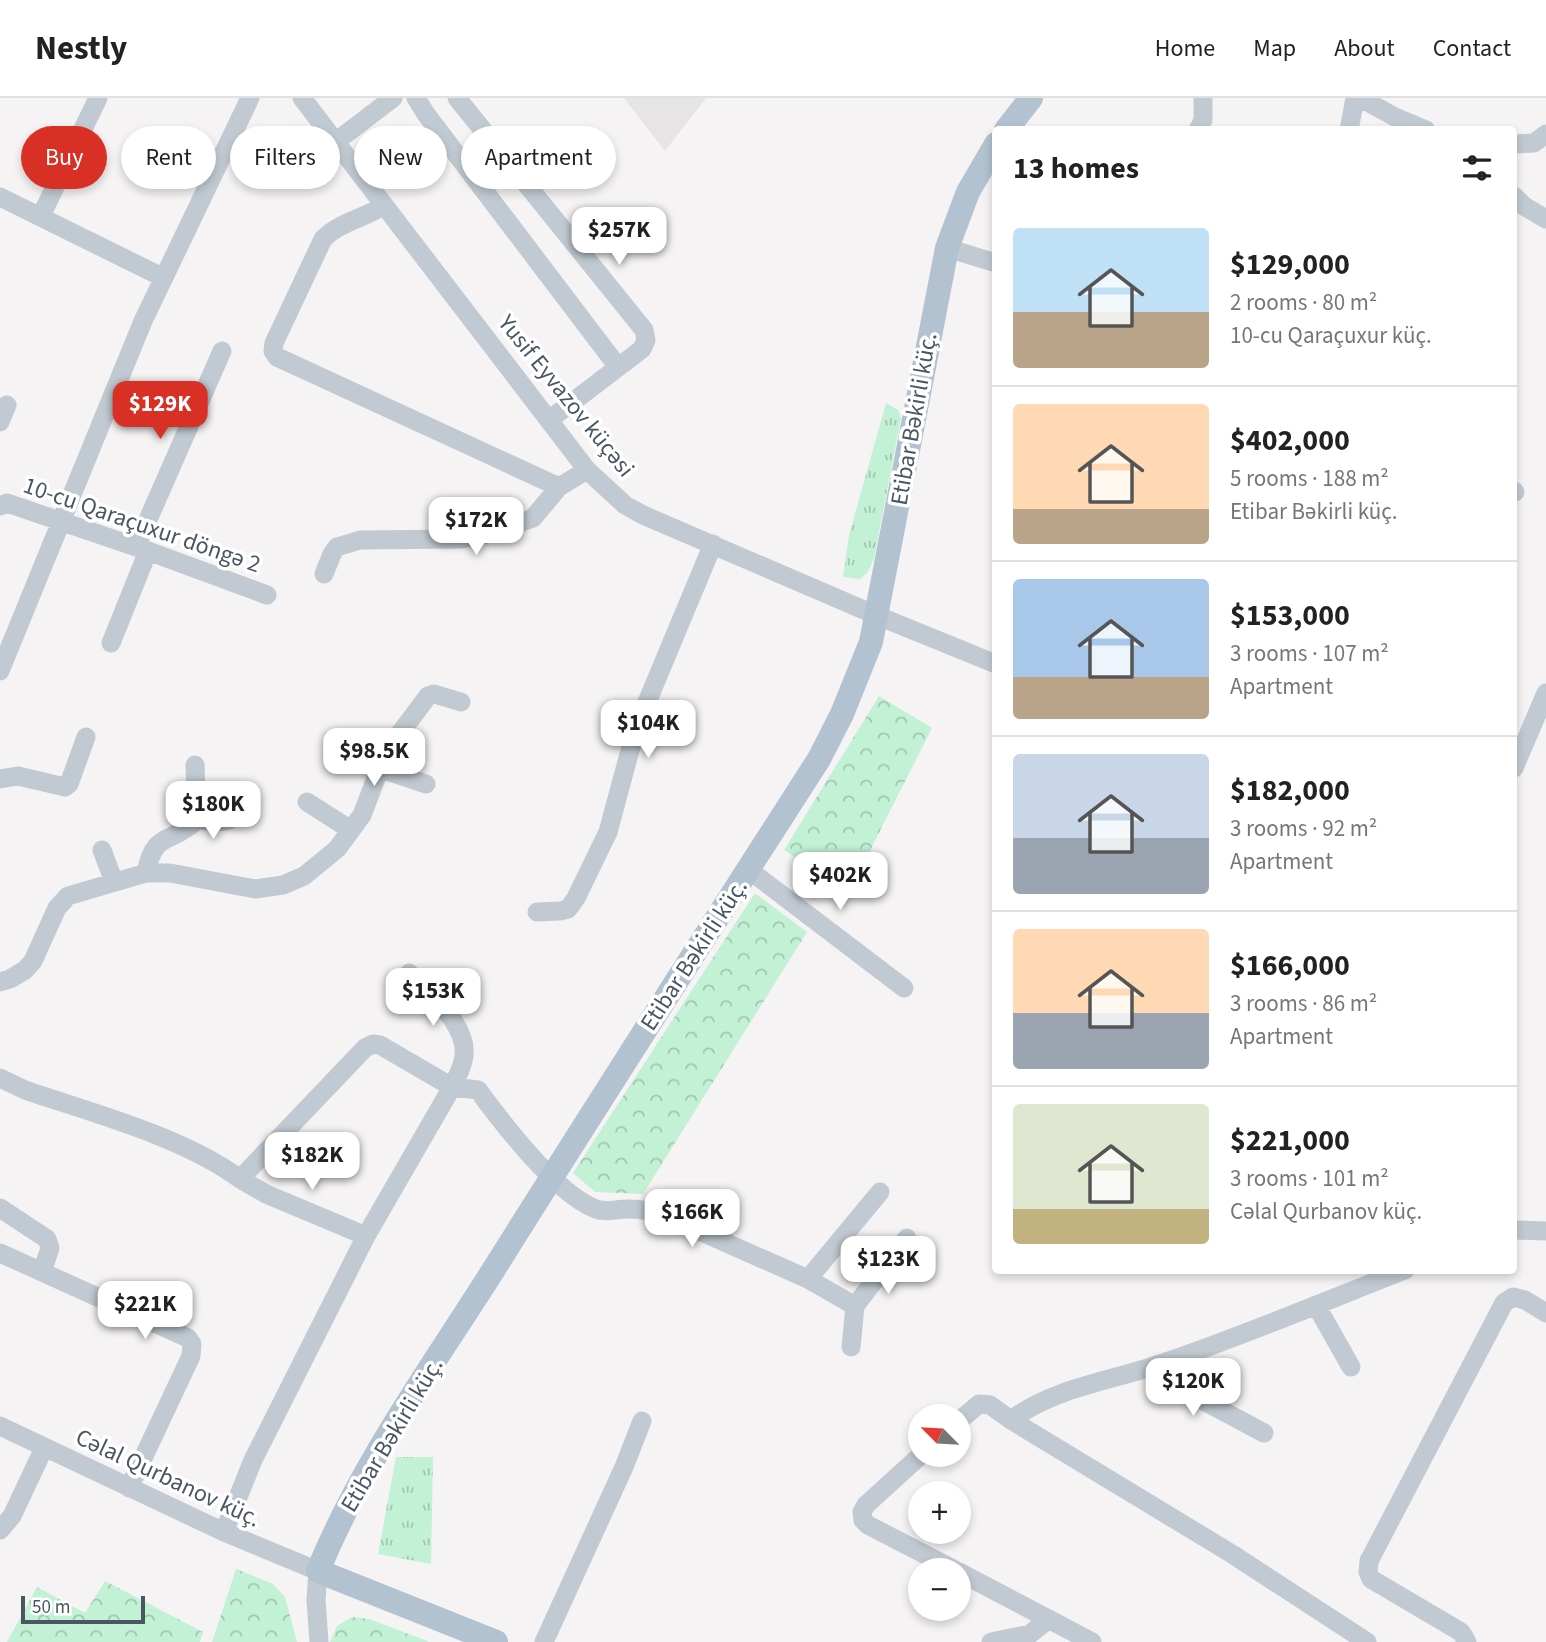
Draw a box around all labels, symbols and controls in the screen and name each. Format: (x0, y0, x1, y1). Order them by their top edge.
text: Nestly (35, 25, 127, 72)
text: Home (1155, 31, 1215, 66)
text: Map (1253, 31, 1296, 66)
text: About (1334, 31, 1395, 66)
text: Contact (1433, 31, 1511, 66)
chip: Buy (21, 126, 107, 189)
chip: Rent (121, 126, 216, 189)
chip: Filters (230, 126, 340, 189)
chip: New (354, 126, 447, 189)
chip: Apartment (461, 126, 616, 189)
text: 13 homes (1013, 147, 1139, 190)
icon: filters (1458, 149, 1496, 187)
pin: $257K (570, 208, 668, 267)
text: $257K (588, 213, 650, 246)
text: $129,000 (1230, 243, 1350, 286)
icon: home (1069, 256, 1153, 340)
text: 2 rooms · 80 m² (1230, 286, 1377, 319)
street label: Yusif Eyvazov küçəsi (489, 306, 643, 485)
text: 10-cu Qaraçuxur küç. (1230, 319, 1432, 352)
street label: Etibar Bəkirli küç. (882, 330, 946, 508)
pin: $129K (111, 382, 209, 441)
text: $129K (129, 387, 191, 420)
text: $402,000 (1230, 419, 1350, 462)
icon: home (1069, 432, 1153, 516)
text: 5 rooms · 188 m² (1230, 462, 1389, 495)
street label: 10-cu Qaraçuxur döngə 2 (19, 468, 265, 582)
text: Etibar Bəkirli küç. (1230, 495, 1397, 528)
pin: $172K (427, 498, 525, 557)
text: $172K (445, 503, 507, 536)
text: $153,000 (1230, 594, 1350, 637)
icon: home (1069, 607, 1153, 691)
text: 3 rooms · 107 m² (1230, 637, 1389, 670)
text: Apartment (1230, 670, 1333, 703)
pin: $104K (599, 700, 697, 760)
text: $104K (617, 706, 679, 739)
pin: $98.5K (317, 728, 431, 788)
text: $98.5K (339, 734, 409, 767)
text: $182,000 (1230, 769, 1350, 812)
pin: $180K (164, 782, 262, 841)
icon: home (1069, 782, 1153, 866)
text: $180K (182, 787, 244, 820)
text: 3 rooms · 92 m² (1230, 812, 1377, 845)
text: Apartment (1230, 845, 1333, 878)
pin: $402K (791, 852, 889, 912)
text: $402K (809, 858, 871, 891)
street label: Etibar Bəkirli küç. (632, 872, 756, 1038)
text: $166,000 (1230, 944, 1350, 987)
icon: home (1069, 957, 1153, 1041)
pin: $153K (384, 968, 482, 1028)
text: $153K (402, 974, 464, 1007)
text: 3 rooms · 86 m² (1230, 987, 1377, 1020)
text: Apartment (1230, 1020, 1333, 1053)
text: $221,000 (1230, 1119, 1350, 1162)
pin: $182K (263, 1132, 361, 1192)
icon: home (1069, 1132, 1153, 1216)
text: $182K (281, 1138, 343, 1171)
text: 3 rooms · 101 m² (1230, 1162, 1389, 1195)
pin: $166K (643, 1190, 741, 1249)
text: $166K (661, 1195, 723, 1228)
text: Cəlal Qurbanov küç. (1230, 1195, 1422, 1228)
pin: $123K (839, 1236, 937, 1296)
text: $123K (857, 1242, 919, 1275)
pin: $221K (96, 1282, 194, 1341)
text: $221K (114, 1287, 176, 1320)
street label: Etibar Bəkirli küç. (332, 1351, 452, 1519)
pin: $120K (1144, 1358, 1242, 1418)
text: $120K (1162, 1364, 1224, 1397)
north arrow (908, 1404, 971, 1466)
map controls (908, 1404, 971, 1621)
street label: Cəlal Qurbanov küç. (70, 1420, 266, 1536)
button: + (908, 1481, 971, 1544)
button: − (908, 1558, 971, 1621)
scale bar (21, 1593, 145, 1625)
text: 50 m (32, 1594, 70, 1621)

